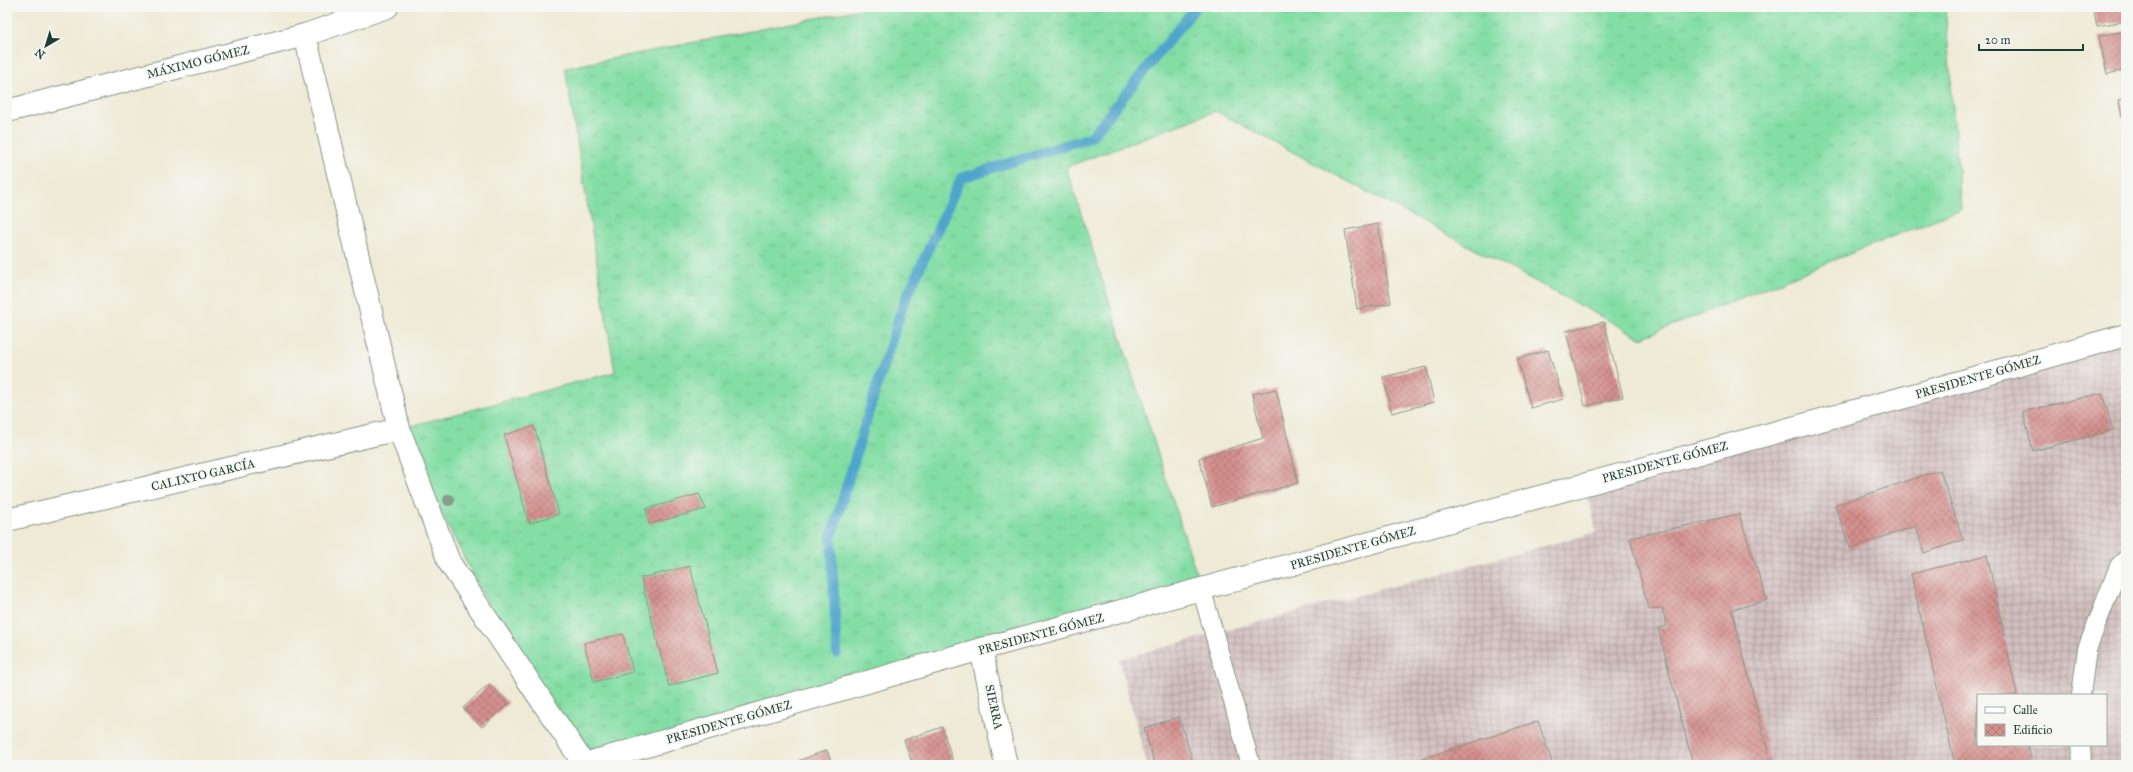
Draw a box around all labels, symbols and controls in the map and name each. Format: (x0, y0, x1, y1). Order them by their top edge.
north arrow (26, 26, 66, 66)
scale bar (1979, 26, 2083, 52)
text: 20 m (1985, 33, 2011, 47)
street label: MÁXIMO GÓMEZ (145, 40, 251, 82)
text: N (32, 45, 48, 61)
street label: PRESIDENTE GÓMEZ (1913, 350, 2043, 402)
street label: PRESIDENTE GÓMEZ (1600, 436, 1730, 486)
street label: CALIXTO GARCÍA (149, 454, 256, 494)
street label: PRESIDENTE GÓMEZ (1288, 521, 1418, 573)
street label: PRESIDENTE GÓMEZ (976, 608, 1106, 658)
street label: SIERRA (982, 683, 1006, 731)
legend (1977, 694, 2107, 746)
street label: PRESIDENTE GÓMEZ (664, 695, 794, 747)
text: Calle (2013, 703, 2038, 717)
text: Edificio (2013, 723, 2052, 737)

